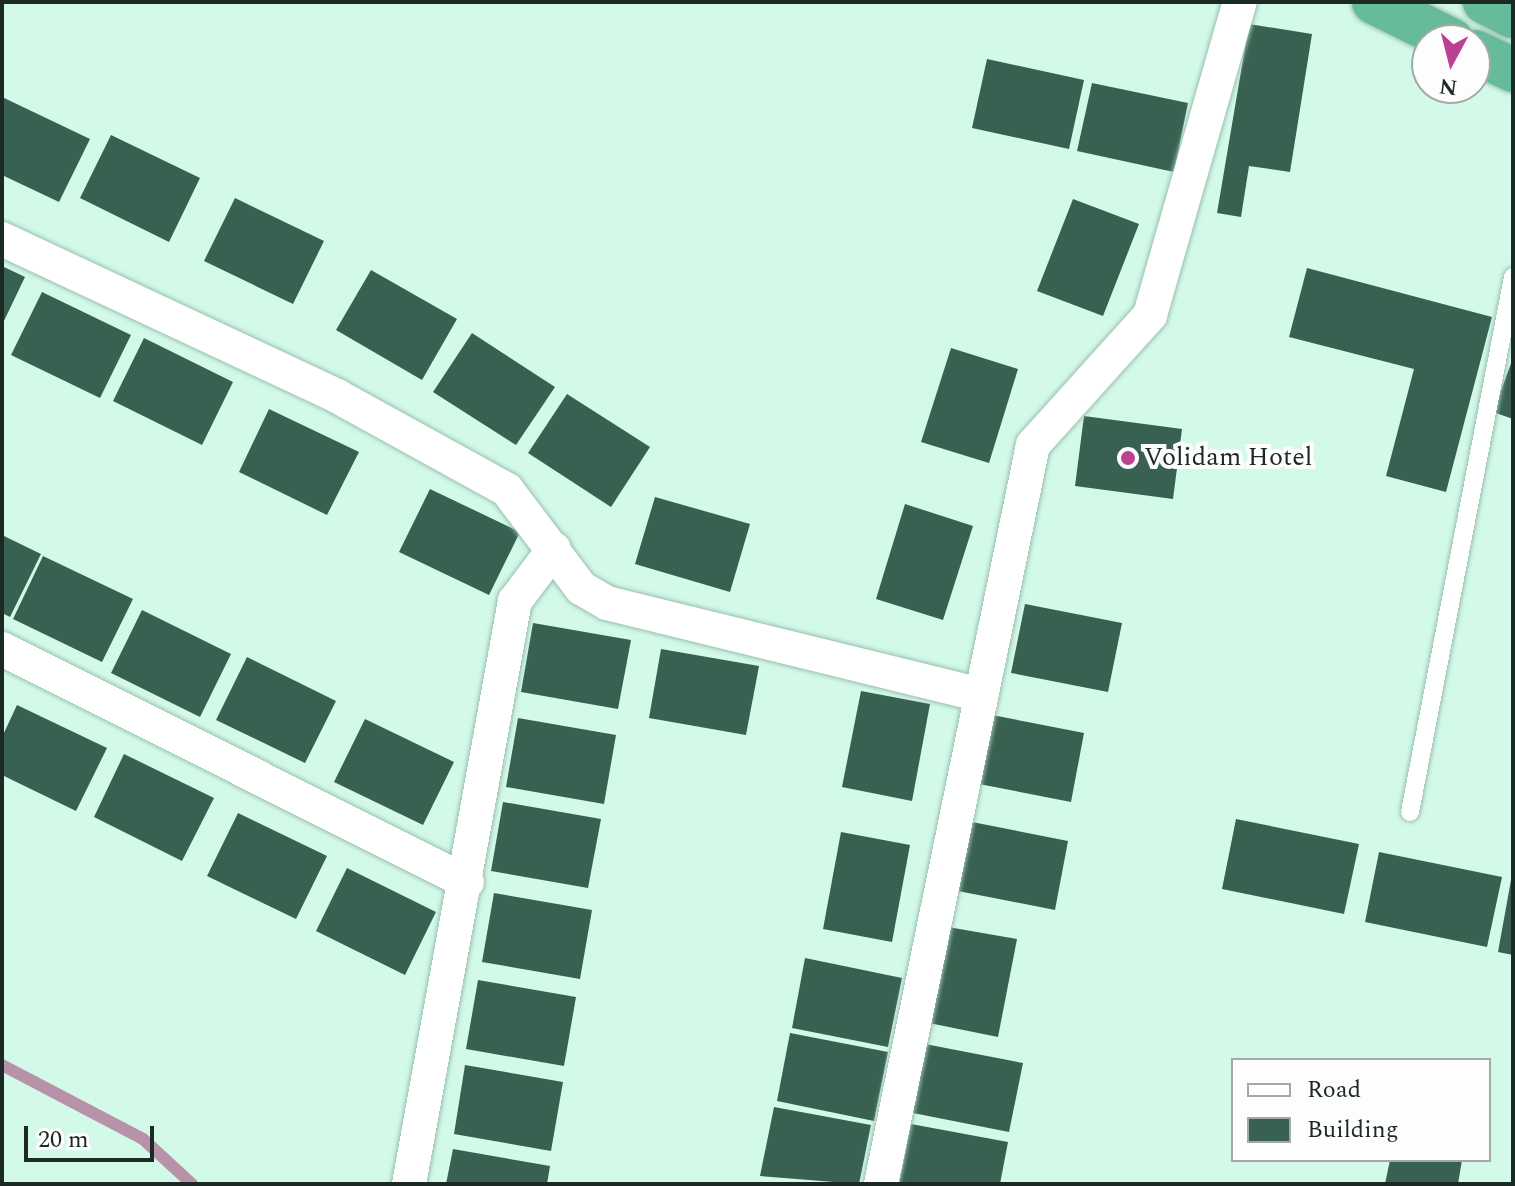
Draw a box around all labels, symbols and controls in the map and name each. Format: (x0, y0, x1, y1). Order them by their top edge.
north arrow (1411, 24, 1491, 104)
text: N (1437, 69, 1459, 104)
place label: Volidam Hotel (1144, 442, 1312, 474)
marker: Volidam Hotel (1119, 449, 1137, 467)
legend (1231, 1058, 1491, 1162)
text: Road (1307, 1072, 1361, 1108)
scale bar (28, 1110, 158, 1160)
text: Building (1307, 1112, 1399, 1148)
text: 20 m (38, 1122, 89, 1158)

